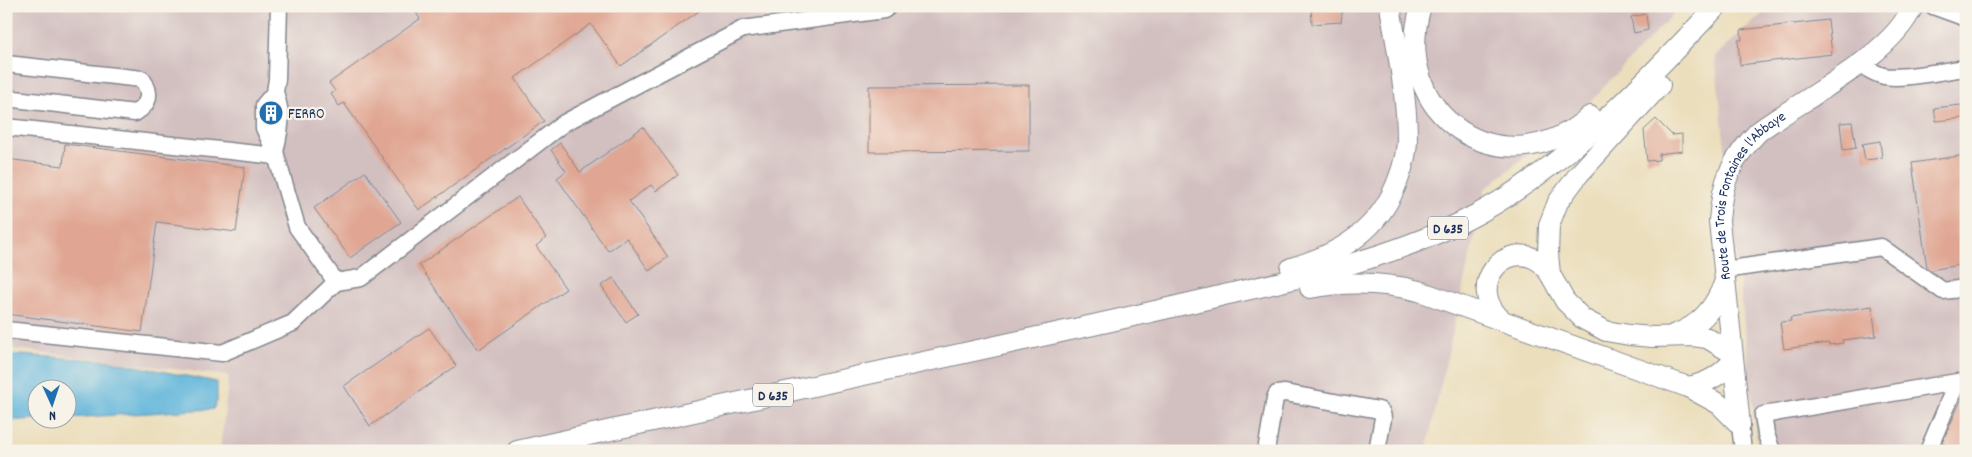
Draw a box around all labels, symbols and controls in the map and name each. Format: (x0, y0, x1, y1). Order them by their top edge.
building icon: FERRO (258, 100, 284, 126)
place label: FERRO (288, 104, 325, 126)
street label: Route de Trois Fontaines l'Abbaye (1710, 107, 1791, 281)
road number: D 635 (1428, 217, 1468, 240)
north arrow (28, 380, 78, 430)
road number: D 635 (753, 384, 793, 406)
text: N (49, 405, 57, 425)

